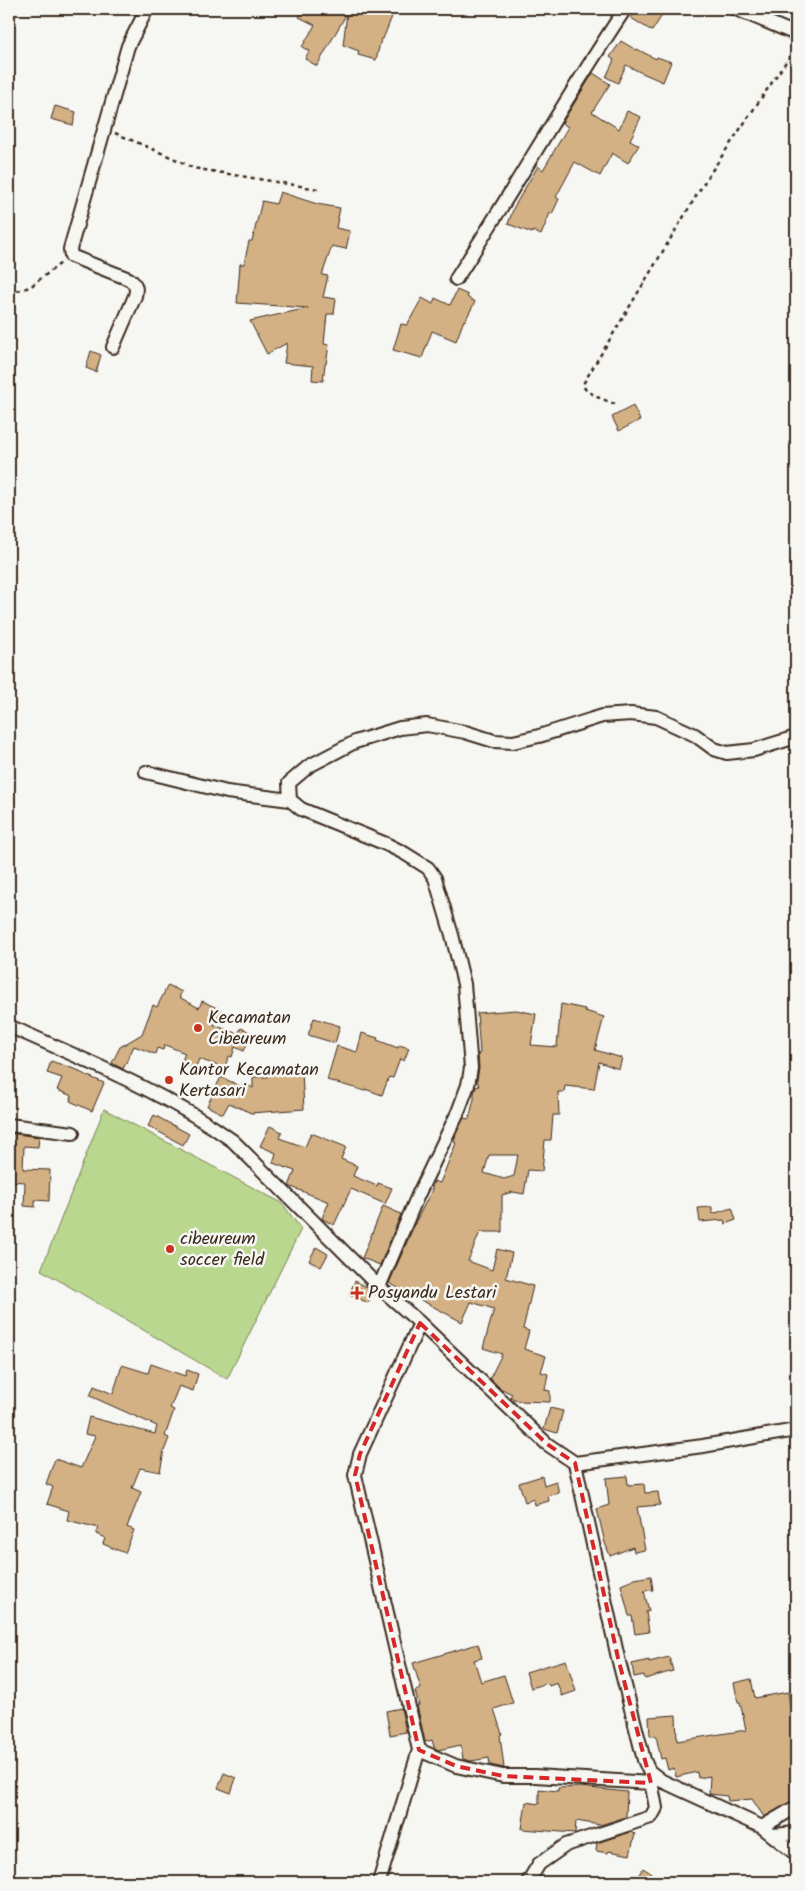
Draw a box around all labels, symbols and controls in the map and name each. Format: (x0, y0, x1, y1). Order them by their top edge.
place label: Kecamatan Cibeureum (208, 1004, 291, 1054)
marker: Kecamatan Cibeureum (192, 1022, 204, 1034)
place label: Kantor Kecamatan Kertasari (179, 1056, 319, 1106)
marker: Kantor Kecamatan Kertasari (163, 1074, 175, 1086)
place label: cibeureum soccer field (180, 1225, 265, 1275)
marker: cibeureum soccer field (164, 1243, 176, 1255)
place label: Posyandu Lestari (368, 1279, 497, 1308)
marker: Posyandu Lestari (350, 1286, 364, 1300)

